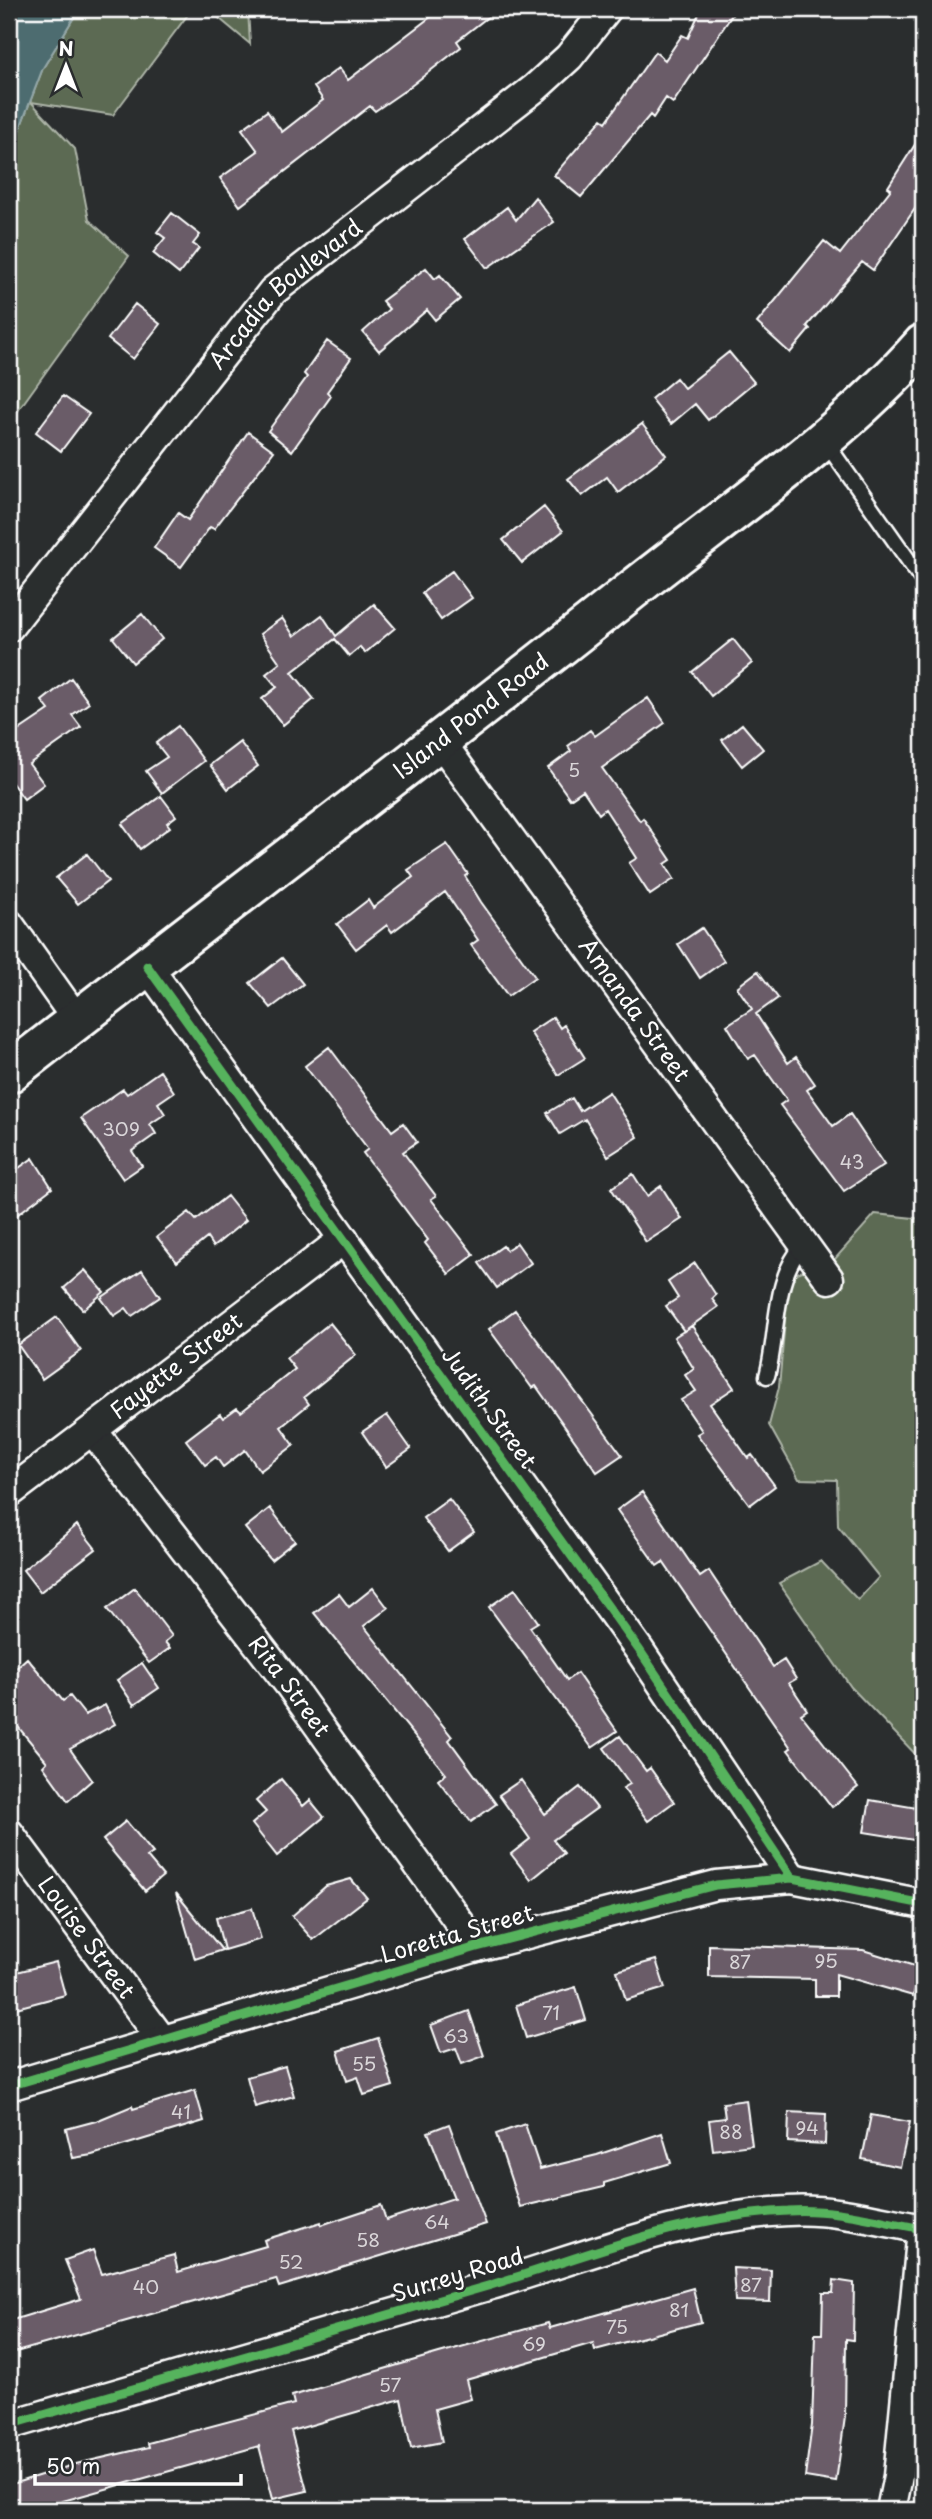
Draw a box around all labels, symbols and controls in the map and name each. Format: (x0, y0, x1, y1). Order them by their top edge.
north arrow (32, 32, 102, 102)
text: N (58, 34, 74, 62)
street label: Arcadia Boulevard (199, 209, 369, 376)
street label: Island Pond Road (385, 643, 556, 787)
house number: 5 (568, 755, 580, 783)
street label: Amanda Street (572, 930, 700, 1089)
house number: 309 (102, 1114, 140, 1142)
house number: 43 (840, 1147, 864, 1175)
street label: Fayette Street (102, 1303, 249, 1427)
street label: Judith Street (434, 1339, 546, 1475)
street label: Rita Street (241, 1627, 340, 1743)
street label: Louise Street (30, 1868, 145, 2005)
street label: Loretta Street (376, 1894, 537, 1971)
house number: 95 (814, 1946, 838, 1974)
house number: 87 (729, 1947, 751, 1975)
house number: 71 (542, 1998, 560, 2026)
house number: 63 (443, 2021, 469, 2049)
house number: 55 (352, 2049, 376, 2077)
house number: 41 (171, 2097, 191, 2125)
house number: 94 (795, 2113, 819, 2141)
house number: 88 (719, 2117, 743, 2145)
house number: 64 (424, 2207, 450, 2235)
house number: 58 (356, 2225, 380, 2253)
street label: Surrey Road (388, 2237, 528, 2310)
house number: 52 (278, 2247, 304, 2275)
house number: 87 (740, 2270, 762, 2298)
house number: 40 (133, 2272, 159, 2300)
house number: 81 (669, 2295, 689, 2323)
house number: 75 (606, 2312, 628, 2340)
house number: 69 (522, 2329, 546, 2357)
house number: 57 (379, 2370, 402, 2398)
scale bar (35, 2442, 242, 2486)
text: 50 m (46, 2449, 100, 2481)

